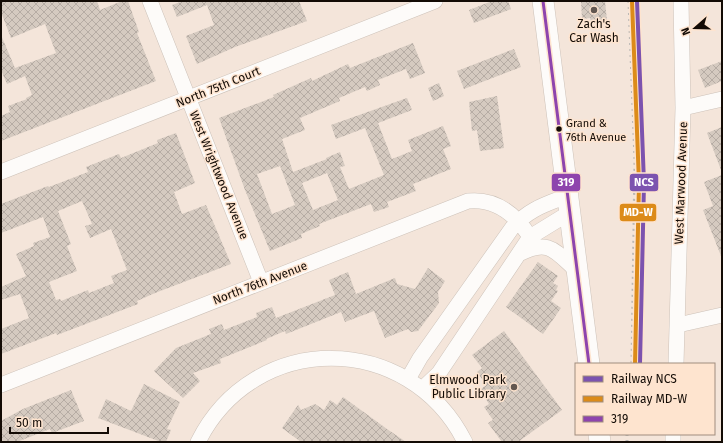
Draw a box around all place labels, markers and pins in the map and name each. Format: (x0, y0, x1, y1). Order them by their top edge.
marker: Zach's Car Wash (589, 5, 599, 15)
place label: Zach's Car Wash (569, 17, 619, 45)
place label: Grand & 76th Avenue (566, 117, 626, 144)
marker: Grand & 76th Avenue (554, 124, 564, 134)
place label: Elmwood Park Public Library (429, 373, 507, 401)
marker: Elmwood Park Public Library (509, 382, 519, 392)

